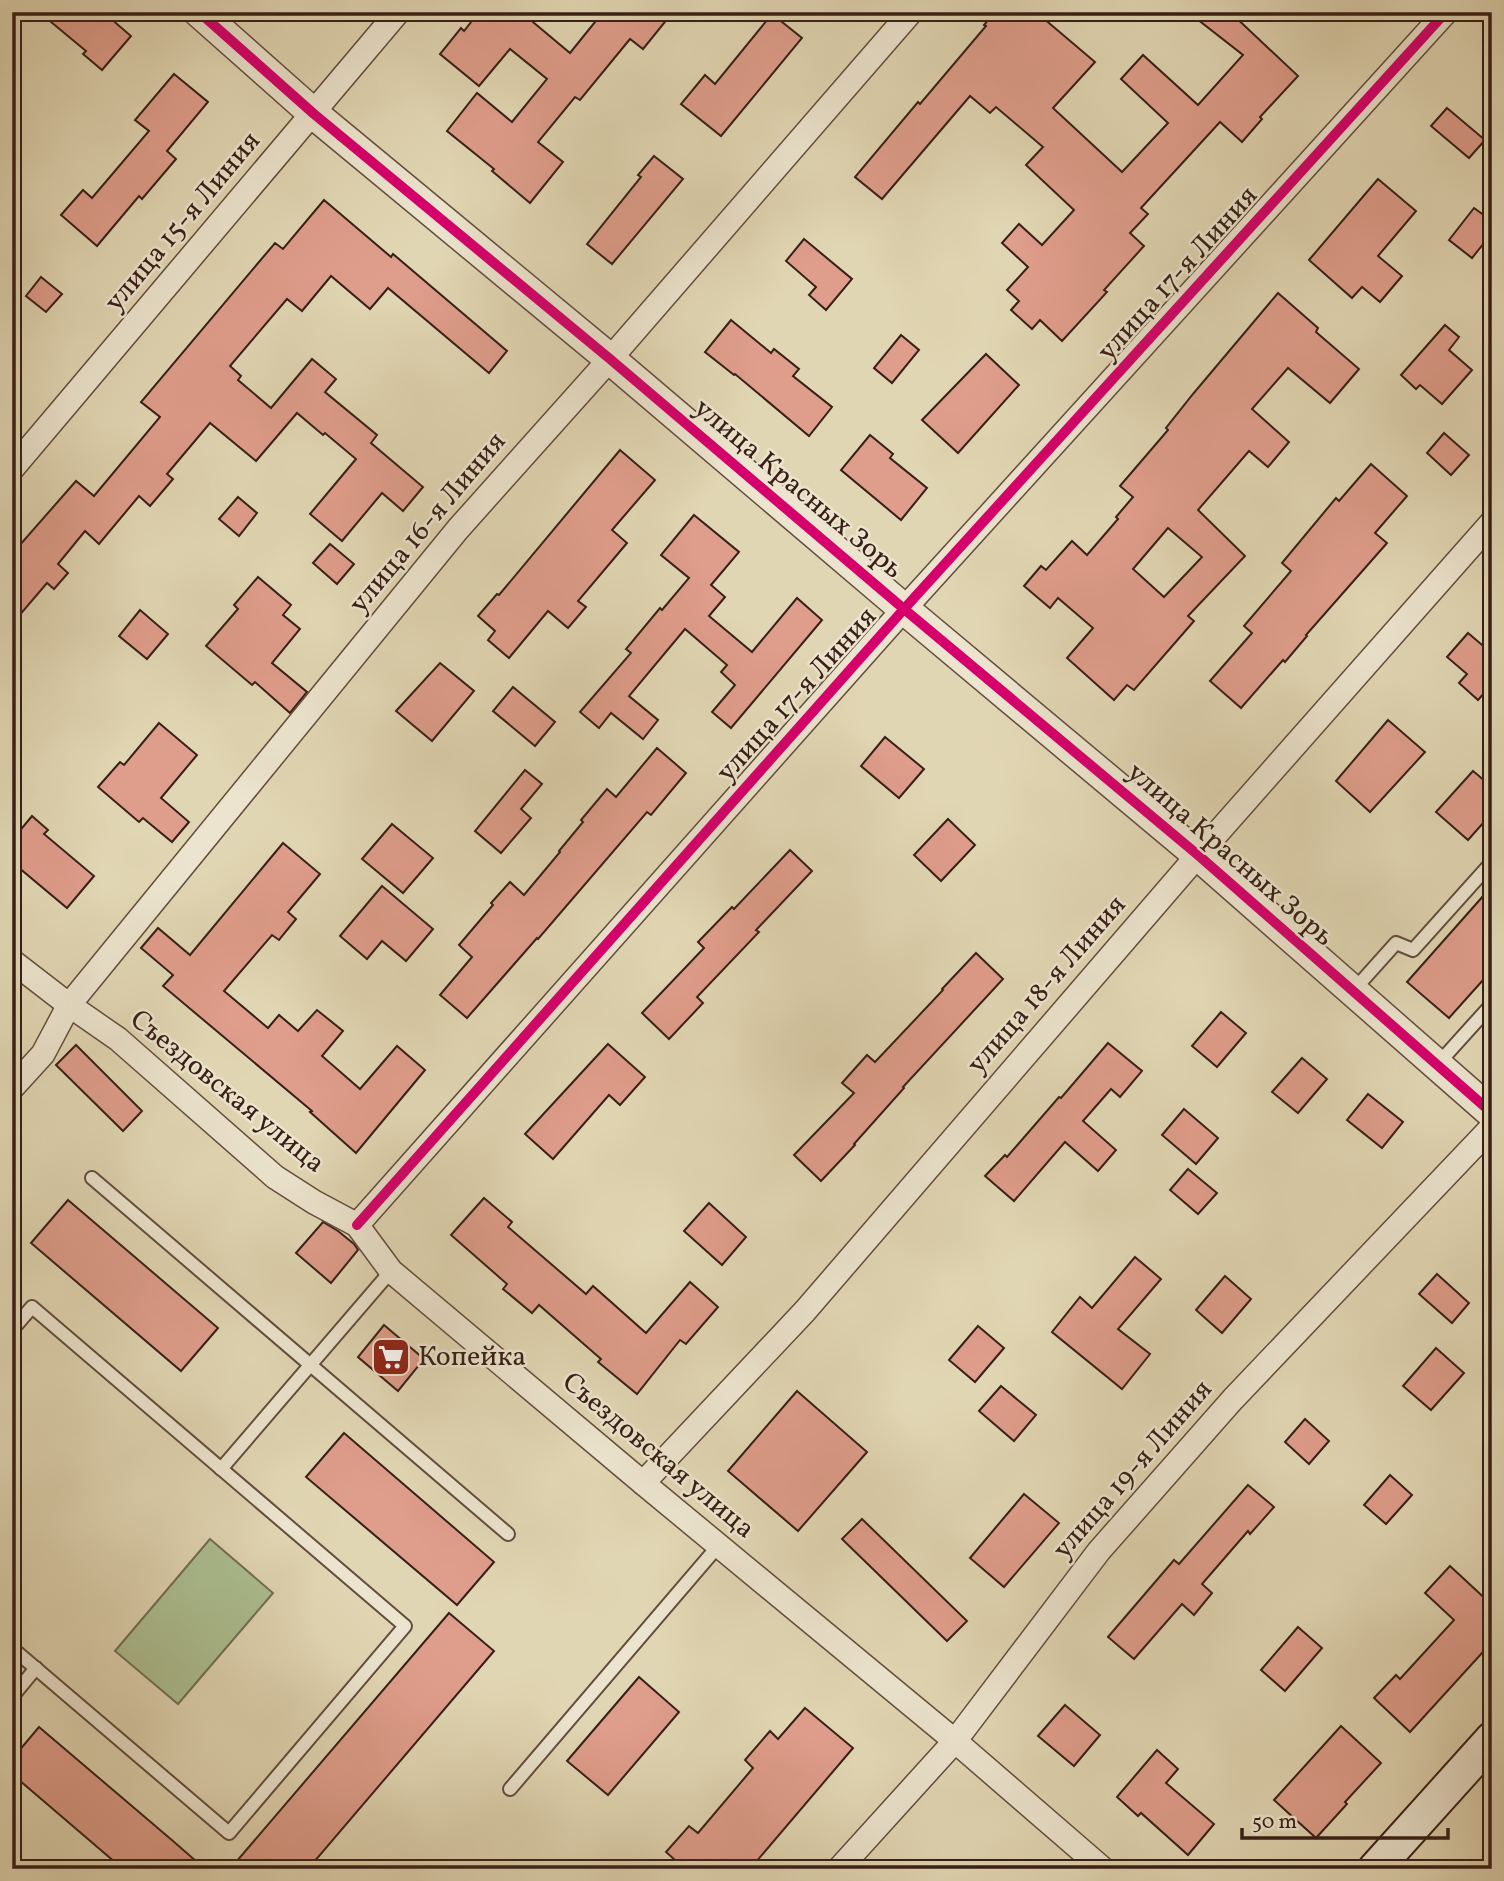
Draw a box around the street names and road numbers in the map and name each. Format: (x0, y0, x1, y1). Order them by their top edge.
street label: улица 15-я Линия (96, 123, 270, 321)
street label: улица 17-я Линия (1089, 178, 1267, 370)
street label: улица Красных Зорь (685, 390, 911, 588)
street label: улица 16-я Линия (340, 424, 516, 622)
street label: улица 17-я Линия (708, 599, 886, 791)
street label: улица Красных Зорь (1118, 754, 1342, 956)
street label: улица 18-я Линия (958, 887, 1136, 1083)
street label: Съездовская улица (121, 1001, 333, 1183)
street label: Съездовская улица (553, 1364, 763, 1548)
street label: улица 19-я Линия (1044, 1372, 1222, 1568)

